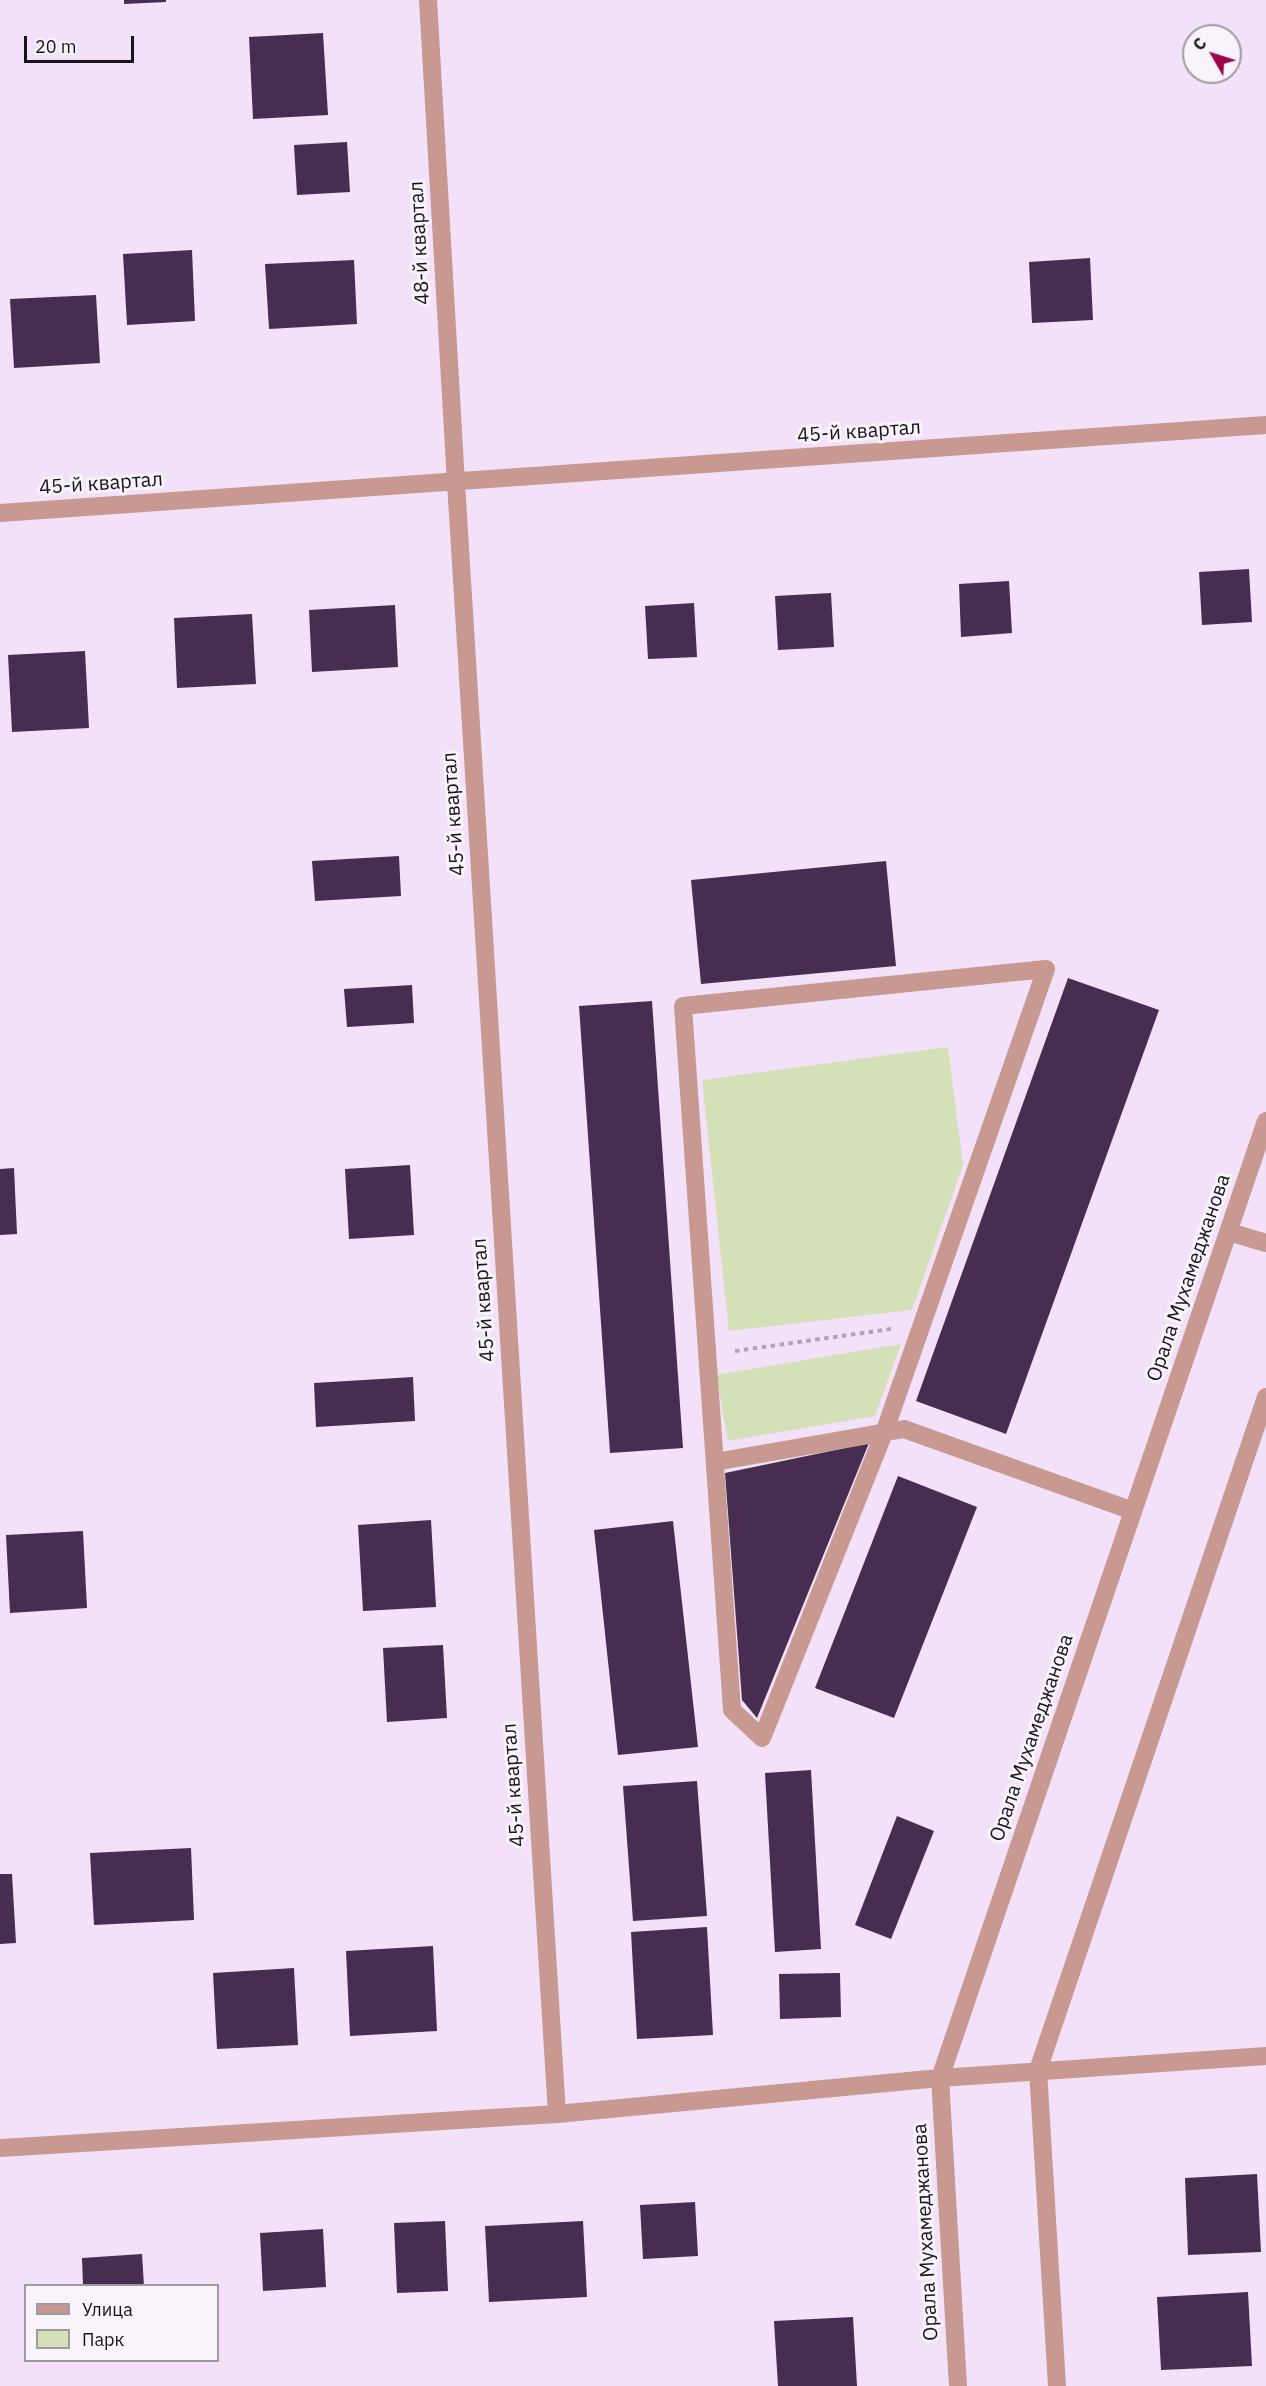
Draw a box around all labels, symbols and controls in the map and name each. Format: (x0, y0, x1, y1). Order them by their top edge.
scale bar (27, 24, 136, 62)
north arrow (1182, 24, 1242, 84)
text: С (1189, 34, 1211, 54)
text: 20 m (35, 35, 77, 58)
street label: 48-й квартал (405, 180, 435, 306)
street label: 45-й квартал (796, 416, 922, 448)
street label: 45-й квартал (38, 468, 164, 500)
street label: 45-й квартал (438, 751, 470, 877)
street label: Орала Мухамеджанова (1142, 1171, 1236, 1385)
street label: 45-й квартал (468, 1237, 500, 1363)
street label: Орала Мухамеджанова (985, 1631, 1079, 1845)
street label: 45-й квартал (498, 1722, 530, 1848)
street label: Орала Мухамеджанова (908, 2123, 944, 2341)
legend (24, 2284, 219, 2362)
text: Улица (82, 2298, 133, 2321)
text: Парк (82, 2328, 124, 2351)

